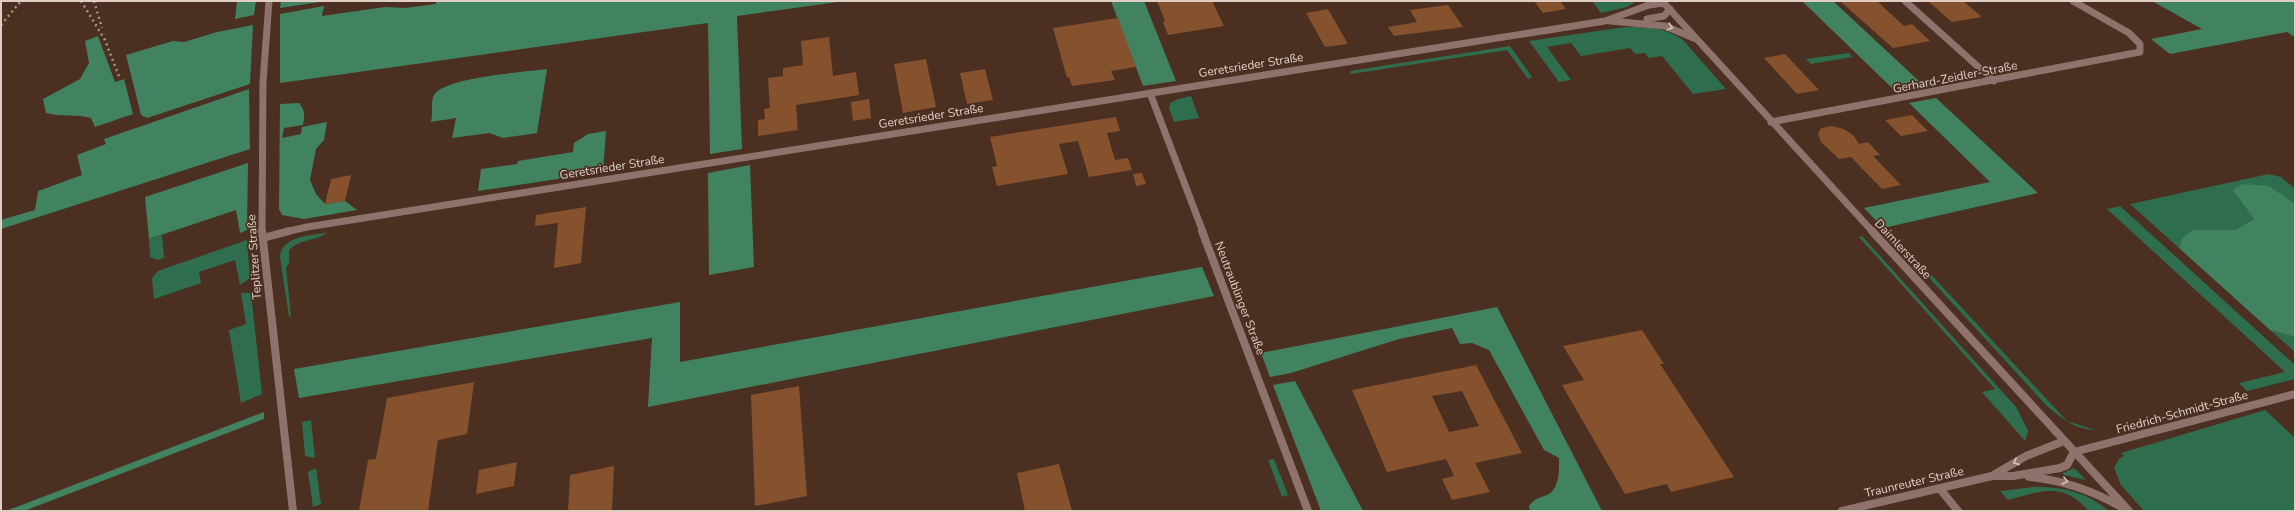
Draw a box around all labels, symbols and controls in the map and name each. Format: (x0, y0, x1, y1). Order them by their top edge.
one-way arrow (1667, 22, 1674, 31)
street label: Geretsrieder Straße (1197, 49, 1305, 81)
street label: Gerhard-Zeidler-Straße (1891, 57, 2019, 97)
street label: Geretsrieder Straße (877, 100, 985, 132)
street label: Geretsrieder Straße (558, 151, 666, 183)
street label: Teplitzer Straße (243, 214, 265, 300)
street label: Daimlerstraße (1871, 215, 1935, 283)
street label: Neutraublinger Straße (1211, 239, 1269, 357)
street label: Friedrich-Schmidt-Straße (2114, 387, 2250, 437)
one-way arrow (2012, 457, 2020, 465)
street label: Traunreuter Straße (1863, 463, 1965, 501)
one-way arrow (2062, 477, 2068, 485)

